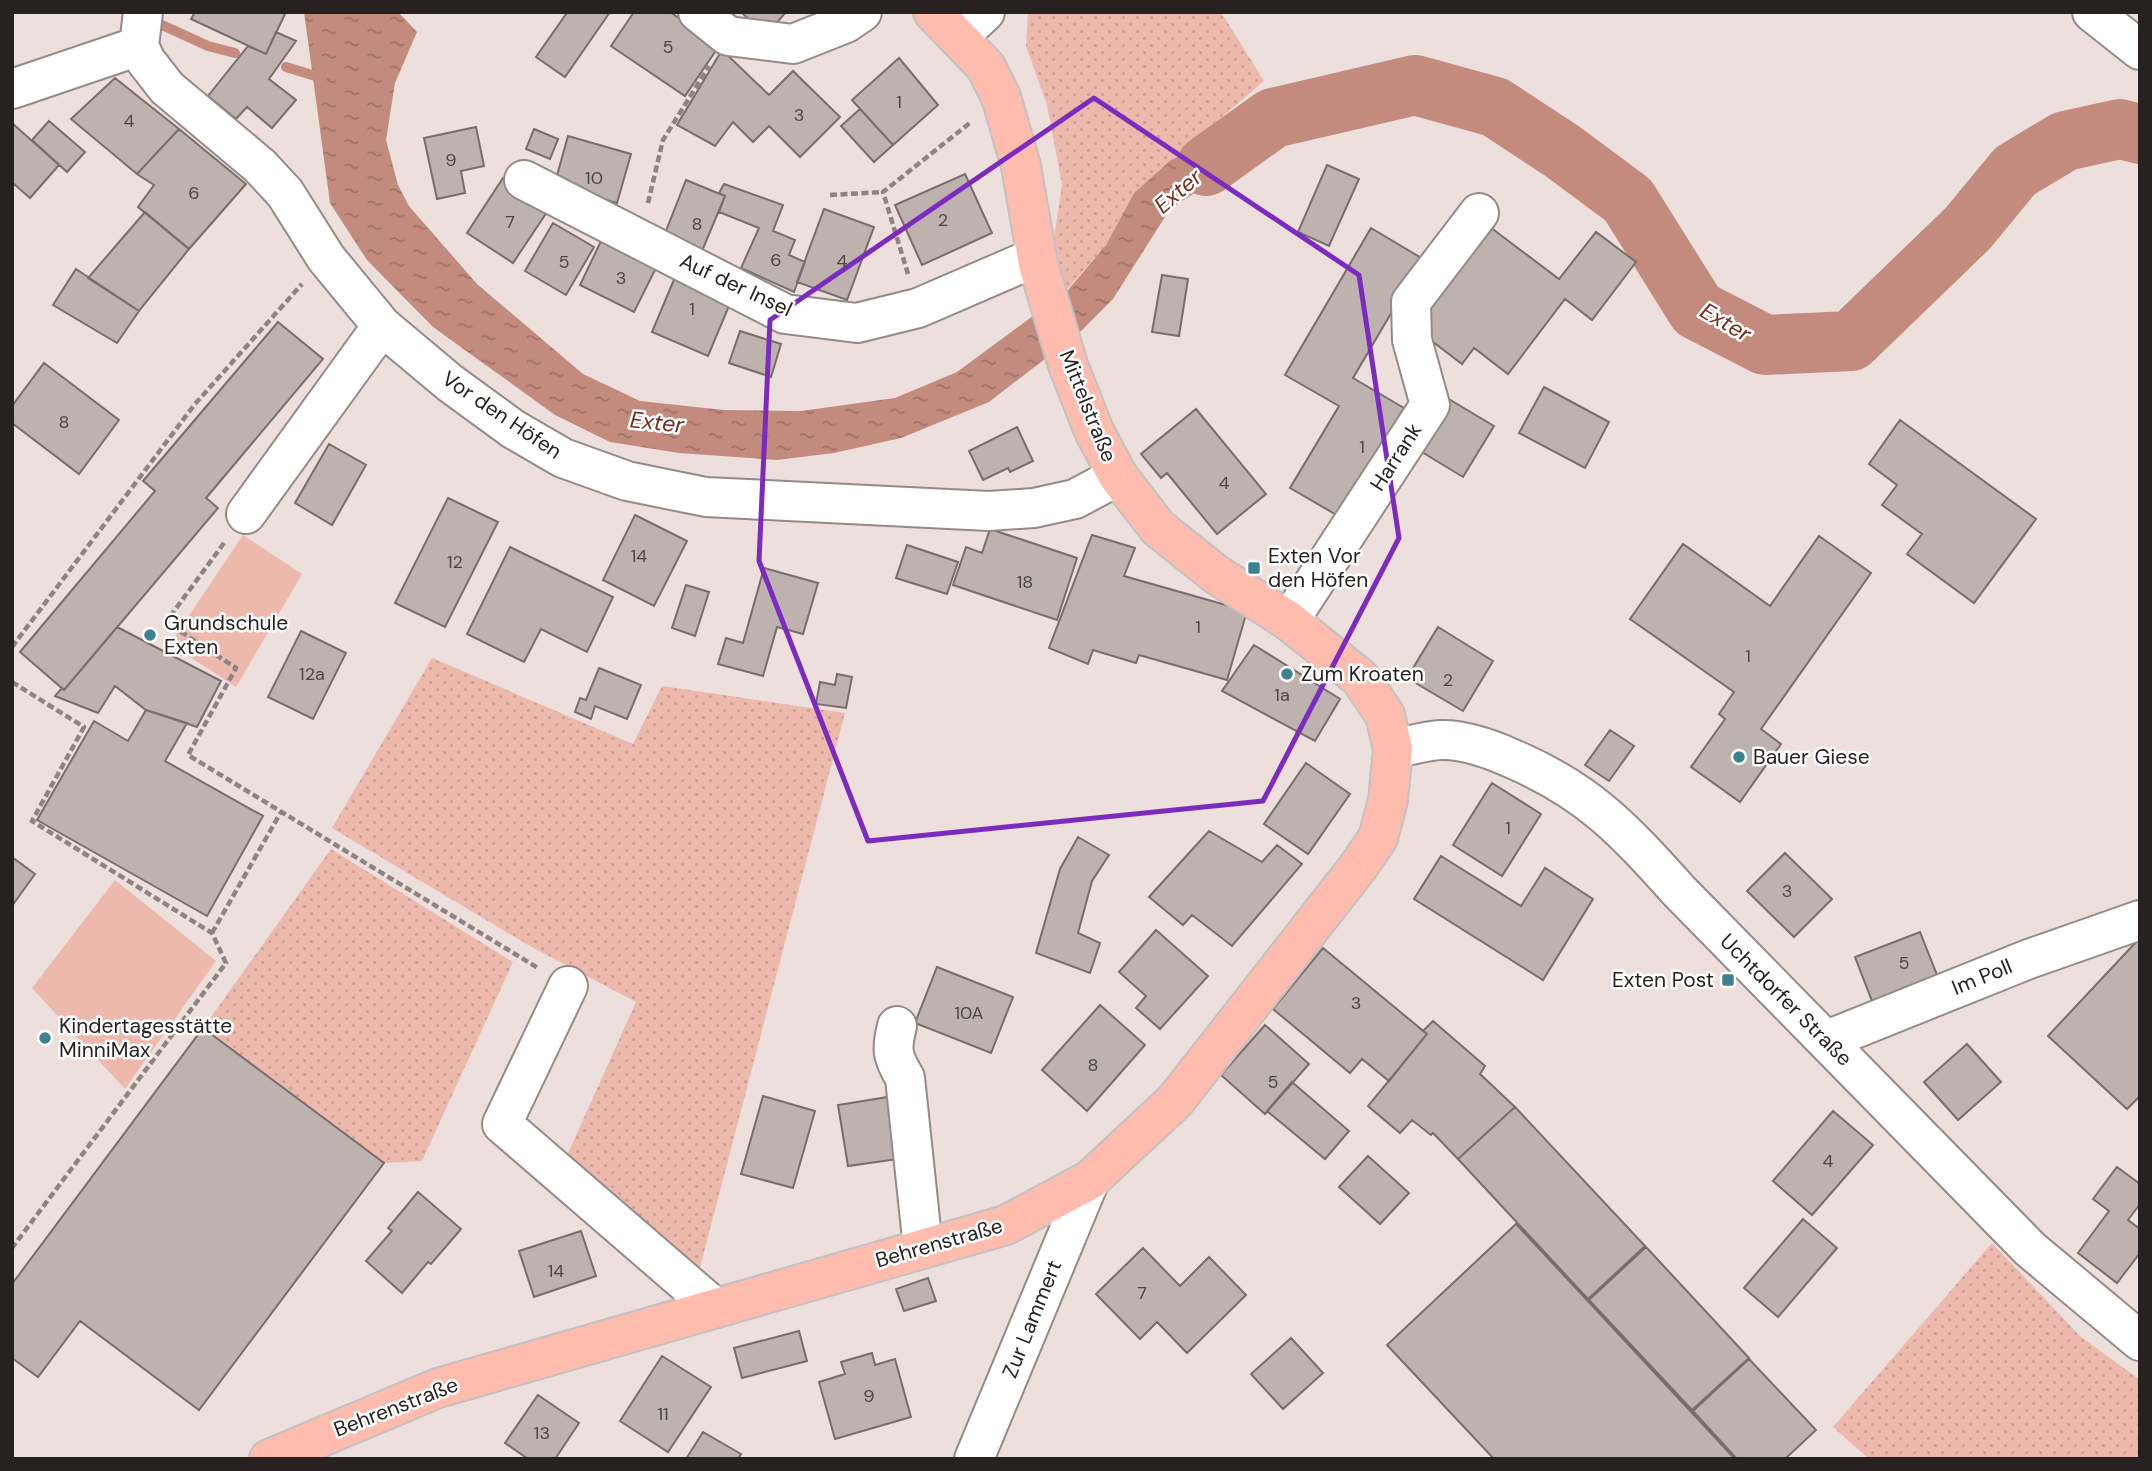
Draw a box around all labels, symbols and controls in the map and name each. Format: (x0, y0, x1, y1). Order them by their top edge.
house number: 5 (663, 35, 673, 59)
house number: 1 (896, 90, 902, 114)
house number: 3 (794, 103, 804, 127)
house number: 4 (124, 109, 135, 133)
house number: 9 (445, 148, 457, 172)
water label: Exter (1148, 161, 1209, 220)
house number: 10 (585, 166, 603, 190)
house number: 6 (188, 181, 200, 205)
house number: 2 (938, 208, 948, 232)
house number: 7 (505, 210, 515, 234)
house number: 8 (692, 212, 702, 236)
street label: Auf der Insel (675, 247, 797, 323)
house number: 6 (770, 248, 782, 272)
house number: 4 (837, 249, 848, 273)
house number: 5 (559, 250, 569, 274)
house number: 3 (616, 266, 626, 290)
water label: Exter (1695, 295, 1758, 349)
house number: 1 (689, 297, 695, 321)
street label: Mittelstraße (1053, 346, 1123, 466)
street label: Vor den Höfen (437, 365, 567, 465)
water label: Exter (629, 404, 687, 440)
house number: 8 (59, 410, 69, 434)
street label: Harrank (1364, 417, 1428, 496)
house number: 1 (1359, 435, 1365, 459)
house number: 4 (1219, 471, 1230, 495)
place label: Exten Vor den Höfen (1268, 542, 1368, 594)
house number: 14 (631, 544, 647, 568)
house number: 12 (447, 550, 463, 574)
marker: Exten Vor den Höfen (1246, 560, 1262, 576)
house number: 18 (1017, 570, 1033, 594)
place label: Grundschule Exten (164, 609, 288, 661)
house number: 1 (1195, 615, 1201, 639)
marker: Grundschule Exten (142, 627, 158, 643)
house number: 1 (1745, 644, 1751, 668)
place label: Zum Kroaten (1301, 660, 1424, 688)
house number: 12a (299, 662, 325, 686)
marker: Zum Kroaten (1279, 666, 1295, 682)
house number: 2 (1443, 668, 1453, 692)
house number: 1a (1274, 683, 1290, 707)
place label: Bauer Giese (1753, 743, 1870, 771)
marker: Bauer Giese (1731, 749, 1747, 765)
house number: 1 (1505, 816, 1511, 840)
house number: 3 (1782, 879, 1792, 903)
street label: Uchtdorfer Straße (1714, 928, 1858, 1072)
house number: 5 (1899, 951, 1909, 975)
street label: Im Poll (1948, 952, 2016, 1002)
place label: Exten Post (1612, 966, 1714, 994)
marker: Exten Post (1720, 972, 1736, 988)
house number: 3 (1351, 991, 1361, 1015)
house number: 10A (954, 1001, 984, 1025)
place label: Kindertagesstätte MinniMax (59, 1012, 232, 1064)
marker: Kindertagesstätte MinniMax (37, 1030, 53, 1046)
house number: 8 (1088, 1053, 1098, 1077)
house number: 5 (1268, 1070, 1278, 1094)
house number: 4 (1823, 1149, 1834, 1173)
street label: Behrenstraße (872, 1211, 1006, 1275)
street label: Zur Lammert (996, 1256, 1068, 1382)
house number: 14 (548, 1259, 564, 1283)
house number: 7 (1137, 1281, 1147, 1305)
street label: Behrenstraße (330, 1370, 462, 1444)
house number: 9 (863, 1384, 875, 1408)
house number: 11 (657, 1402, 669, 1426)
house number: 13 (534, 1421, 550, 1445)

